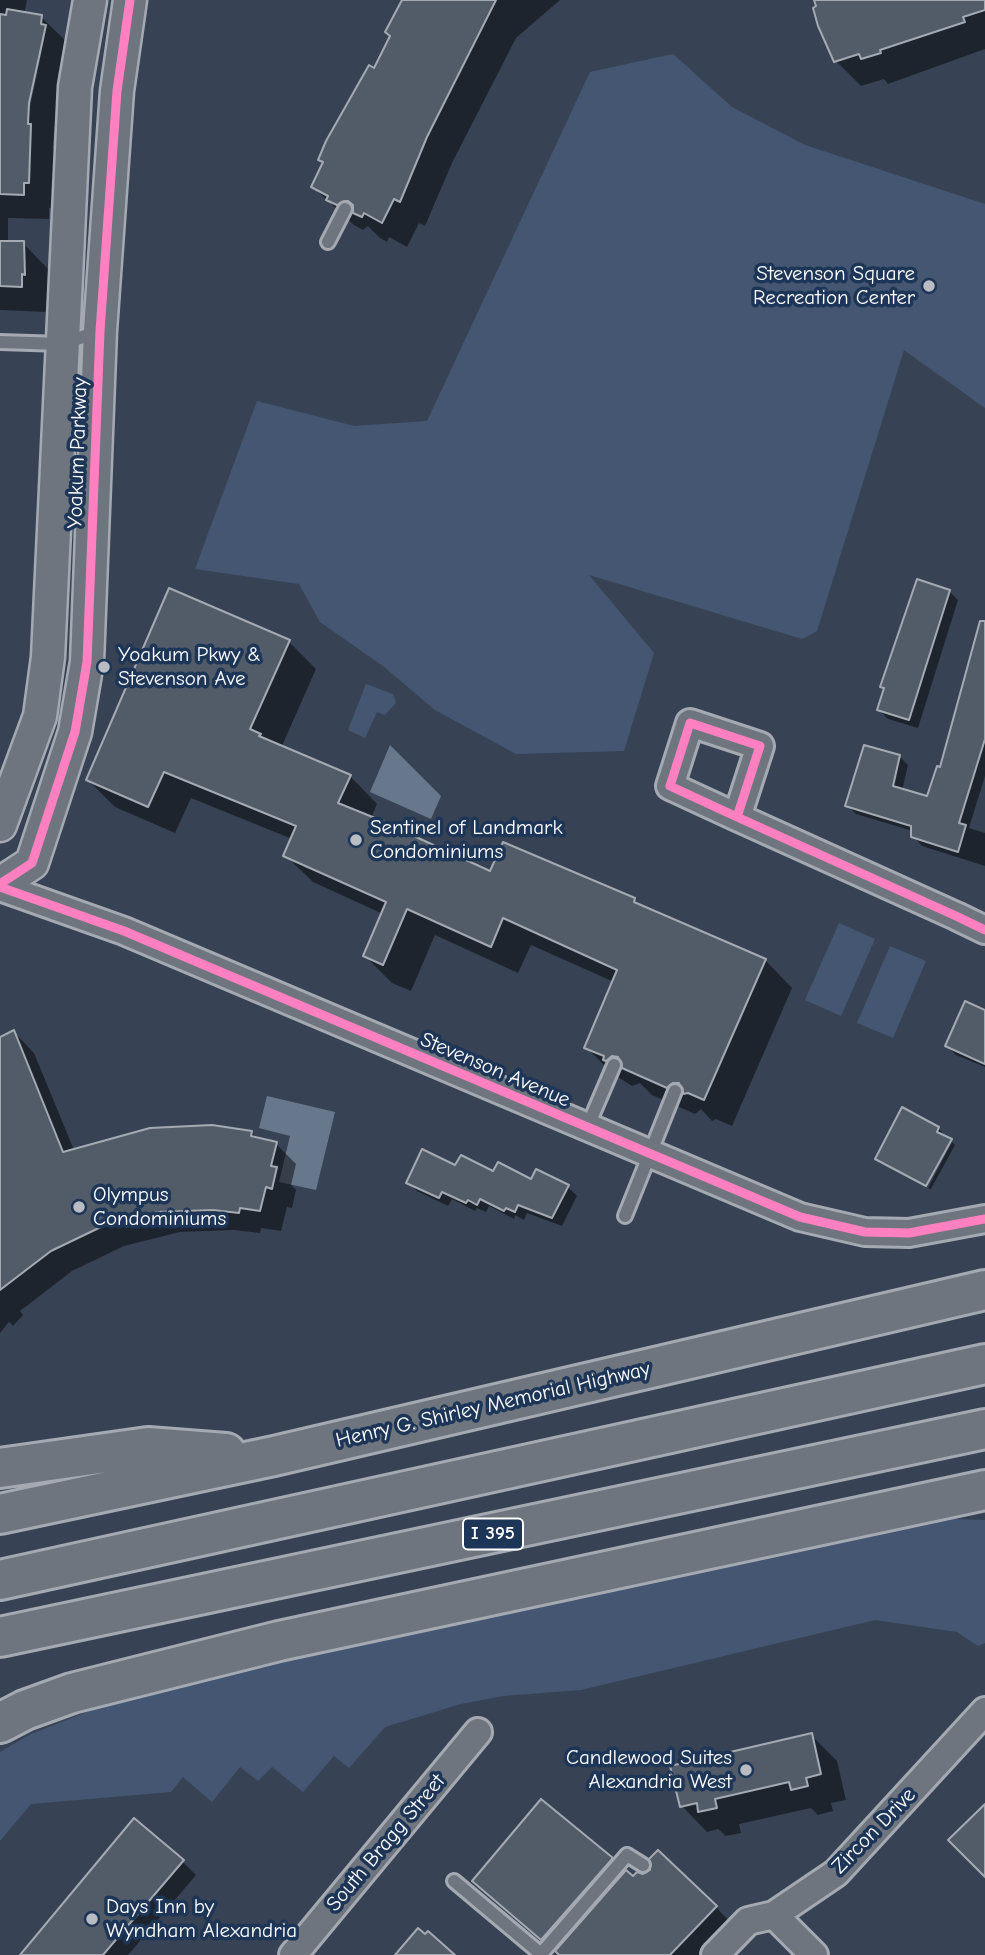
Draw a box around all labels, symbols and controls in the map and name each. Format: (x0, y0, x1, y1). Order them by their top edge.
place label: Stevenson Square Recreation Center (753, 261, 915, 311)
marker: Stevenson Square Recreation Center (921, 278, 937, 294)
street label: Yoakum Parkway (63, 377, 93, 529)
place label: Yoakum Pkwy & Stevenson Ave (118, 642, 261, 692)
marker: Yoakum Pkwy & Stevenson Ave (96, 659, 112, 675)
place label: Sentinel of Landmark Condominiums (370, 815, 563, 865)
marker: Sentinel of Landmark Condominiums (348, 832, 364, 848)
street label: Stevenson Avenue (416, 1027, 574, 1113)
place label: Olympus Condominiums (93, 1182, 226, 1232)
marker: Olympus Condominiums (71, 1199, 87, 1215)
street label: Henry G. Shirley Memorial Highway (333, 1357, 653, 1453)
road number: I 395 (463, 1518, 523, 1550)
place label: Candlewood Suites Alexandria West (566, 1745, 732, 1795)
marker: Candlewood Suites Alexandria West (738, 1762, 754, 1778)
street label: South Bragg Street (321, 1769, 451, 1917)
street label: Zircon Drive (827, 1783, 921, 1879)
place label: Days Inn by Wyndham Alexandria (106, 1894, 297, 1944)
marker: Days Inn by Wyndham Alexandria (84, 1911, 100, 1927)

